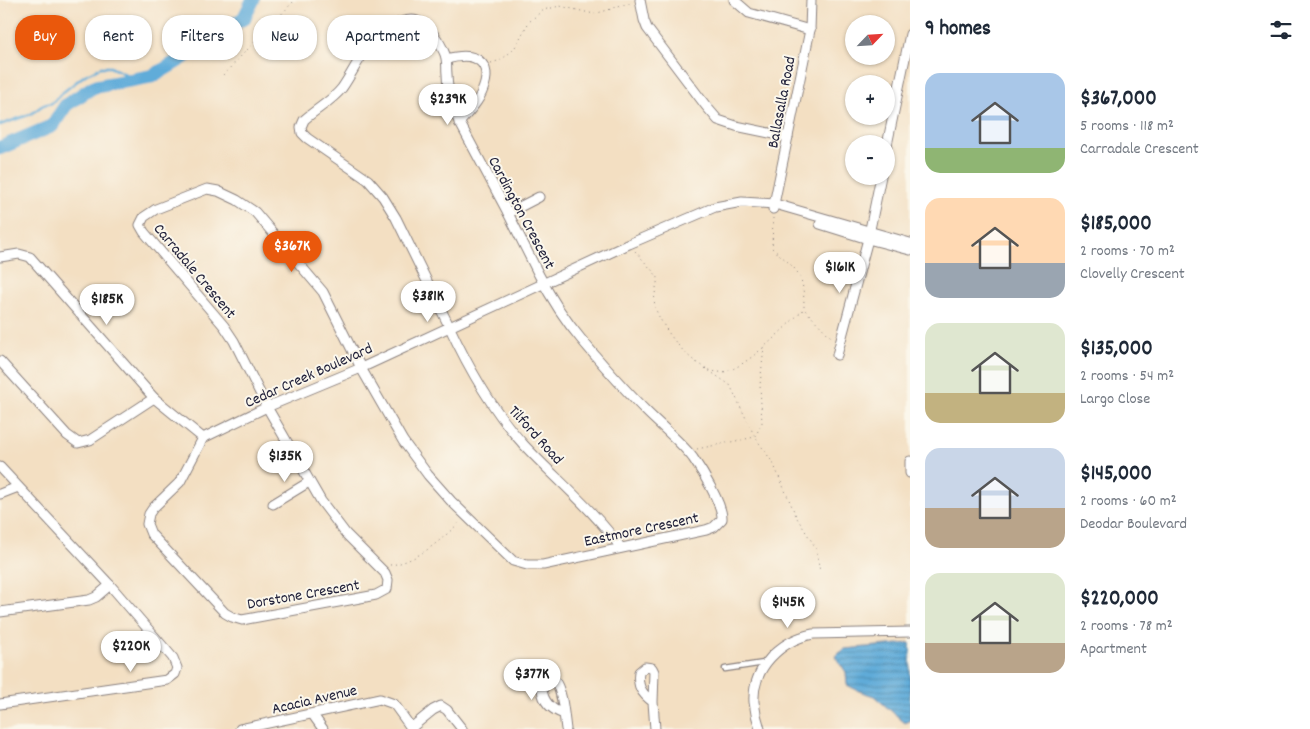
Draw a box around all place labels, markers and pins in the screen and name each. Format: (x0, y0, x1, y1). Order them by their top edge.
pin: $239K (413, 84, 483, 126)
pin: $367K (257, 230, 327, 273)
pin: $161K (805, 252, 875, 294)
pin: $381K (393, 280, 463, 323)
pin: $185K (72, 284, 142, 326)
pin: $135K (250, 440, 320, 483)
pin: $145K (753, 586, 823, 629)
pin: $220K (96, 630, 166, 673)
pin: $377K (497, 658, 567, 701)

